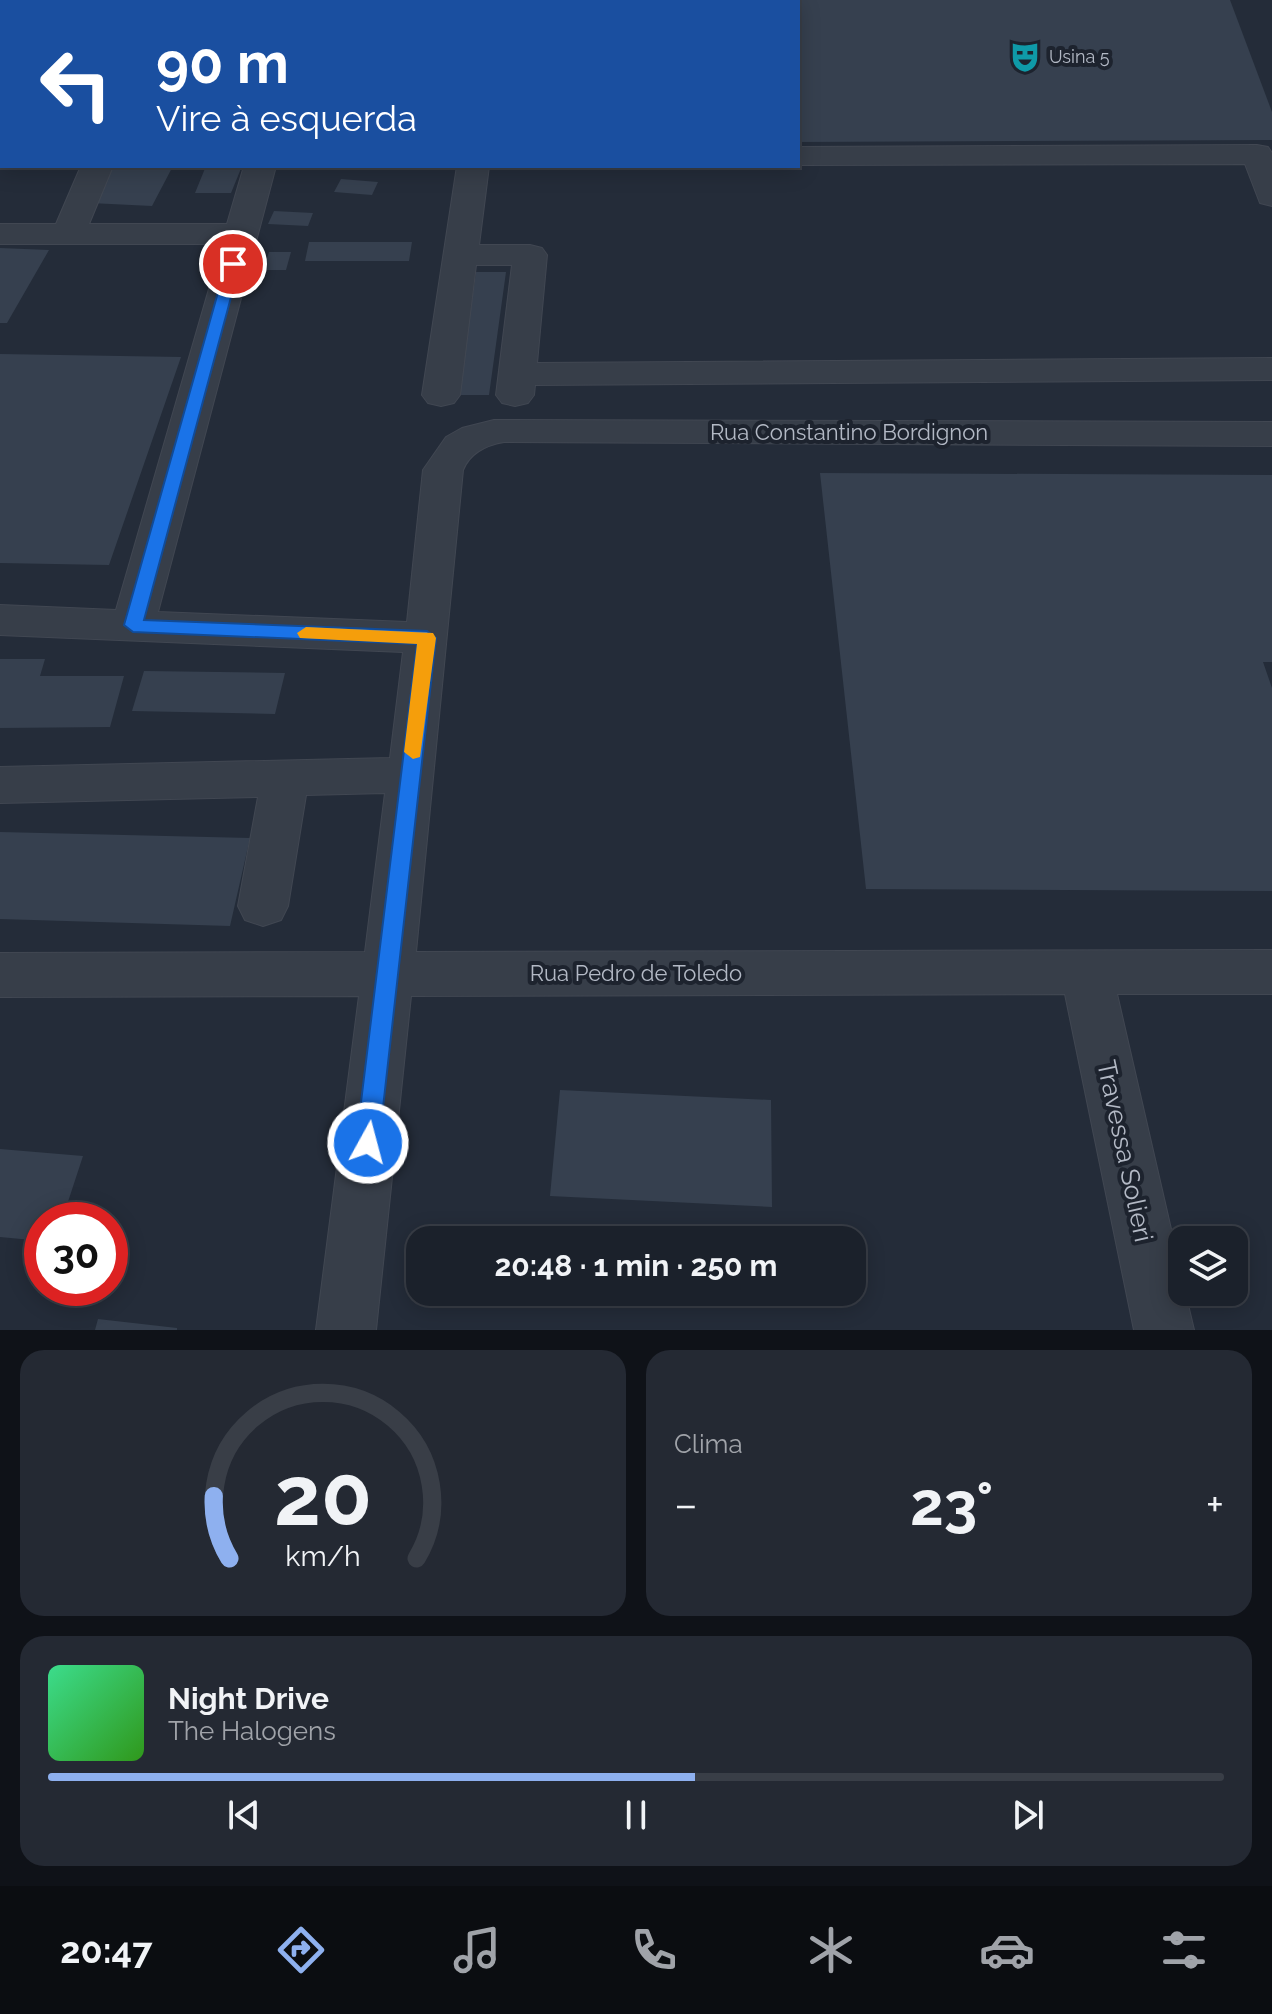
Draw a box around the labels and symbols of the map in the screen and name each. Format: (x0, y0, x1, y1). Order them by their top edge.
theatre icon: Usina 5 (1008, 40, 1042, 74)
place label: Usina 5 (1049, 46, 1110, 67)
pin (199, 230, 267, 298)
street label: Rua Constantino Bordignon (710, 419, 988, 445)
street label: Rua Pedro de Toledo (530, 960, 742, 986)
street label: Travessa Solieri (1091, 1057, 1159, 1245)
position arrow (326, 1101, 410, 1185)
speed limit sign: 30 (24, 1202, 128, 1306)

